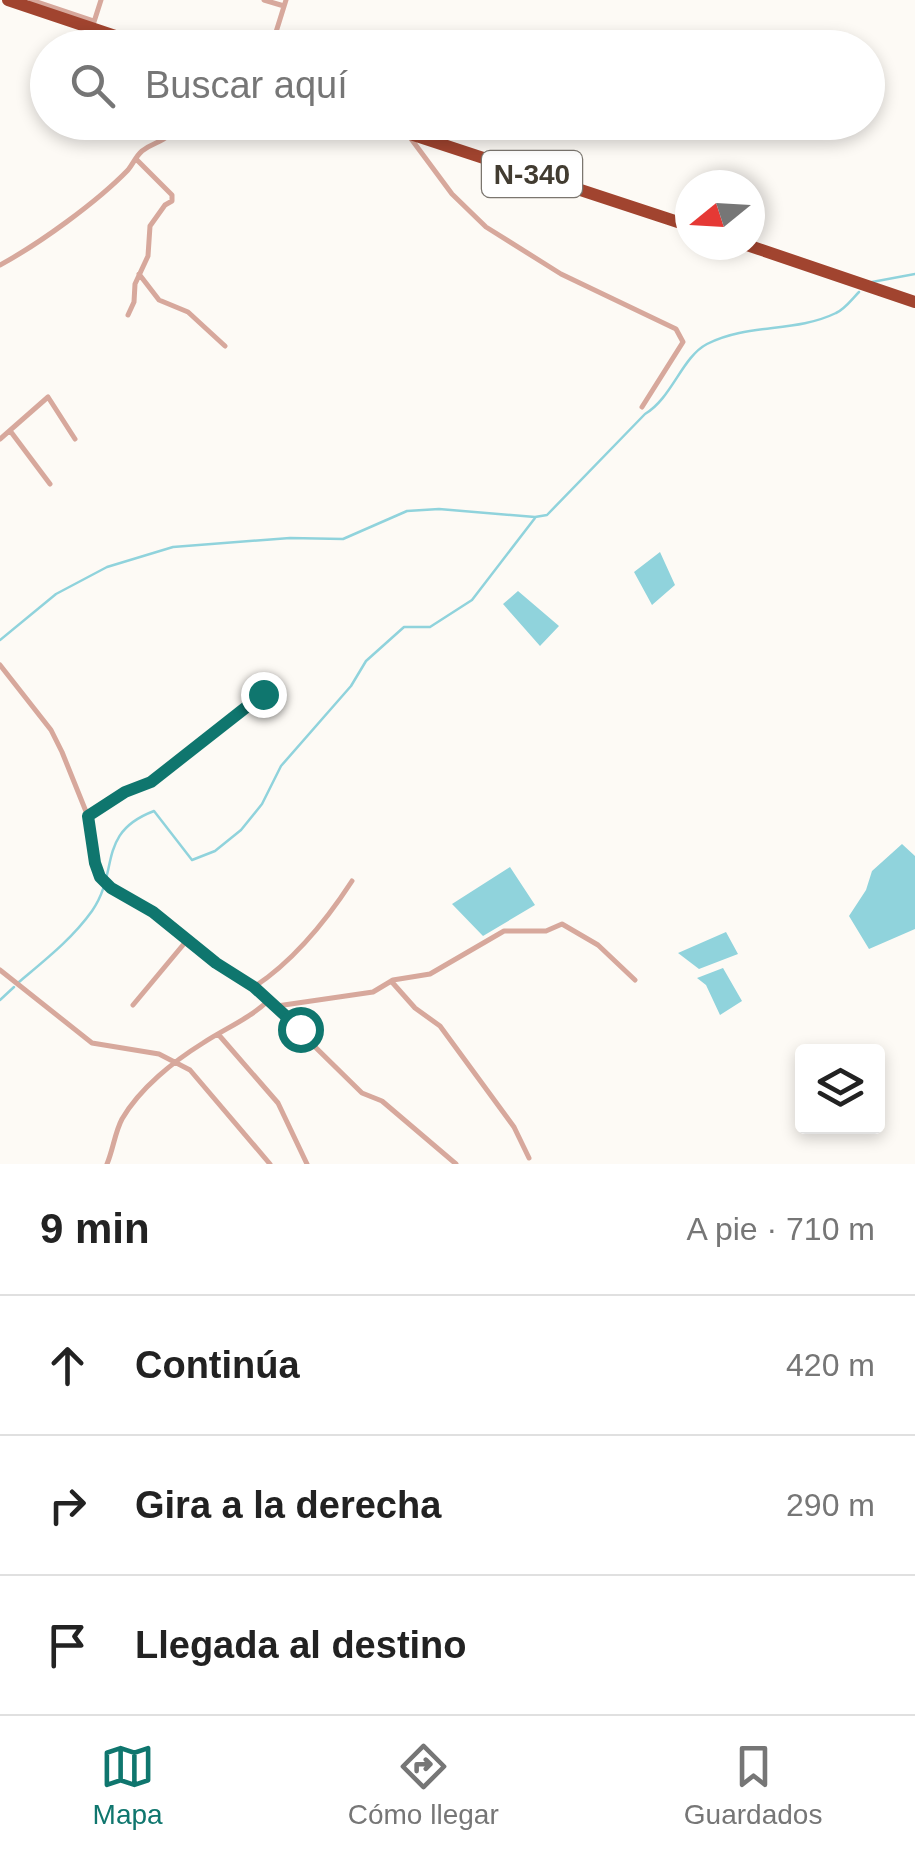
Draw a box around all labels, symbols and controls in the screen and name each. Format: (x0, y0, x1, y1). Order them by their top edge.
search box (30, 30, 885, 140)
icon: search (65, 58, 120, 113)
text: Buscar aquí (145, 64, 348, 106)
road number: N-340 (482, 151, 582, 197)
north arrow (675, 170, 765, 260)
route end (241, 672, 287, 718)
route start (278, 1007, 324, 1053)
map controls (795, 1044, 885, 1134)
button: layers (795, 1044, 885, 1134)
text: 9 min (40, 1205, 150, 1252)
text: A pie · 710 m (686, 1211, 875, 1247)
icon: ahead (40, 1338, 95, 1393)
text: Continúa (135, 1344, 300, 1386)
text: 420 m (786, 1347, 875, 1383)
icon: right (40, 1478, 95, 1533)
text: Gira a la derecha (135, 1484, 441, 1526)
text: 290 m (786, 1487, 875, 1523)
icon: arrive (40, 1618, 95, 1673)
text: Llegada al destino (135, 1624, 467, 1666)
tab: Mapa (93, 1739, 163, 1831)
tab: Cómo llegar (348, 1739, 499, 1831)
tab: Guardados (684, 1739, 822, 1831)

